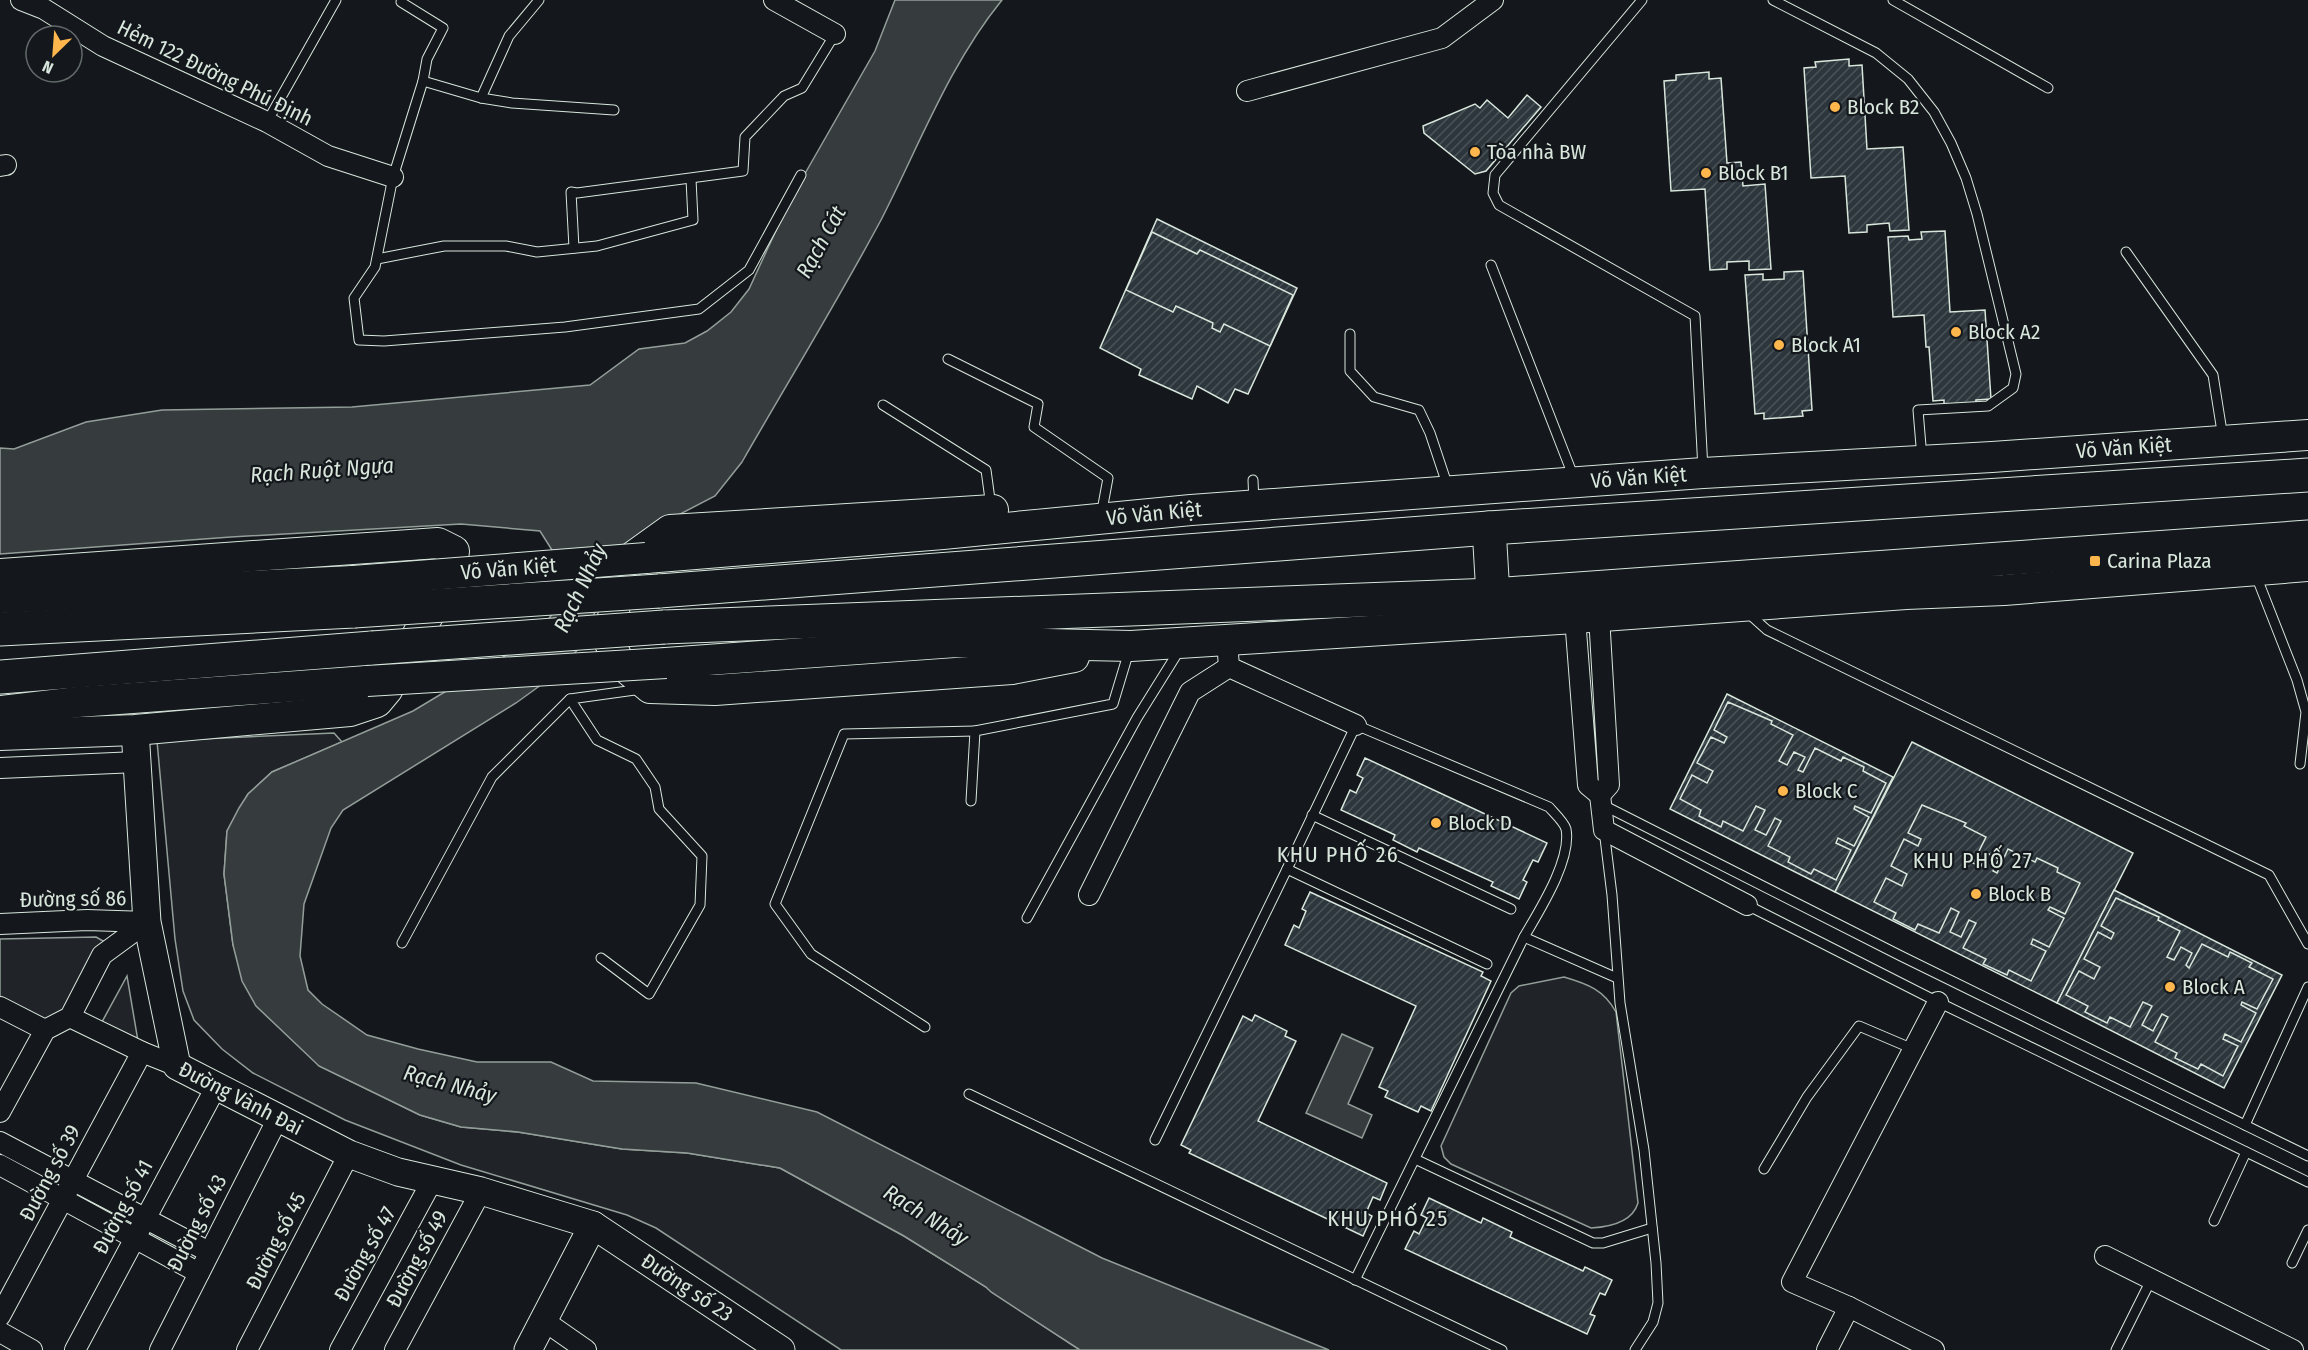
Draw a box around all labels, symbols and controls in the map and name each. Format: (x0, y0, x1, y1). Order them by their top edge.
street label: Hẻm 122 Đường Phú Định (113, 14, 317, 132)
north arrow (24, 24, 84, 84)
text: N (40, 57, 56, 78)
place label: Block B2 (1847, 94, 1919, 120)
marker: Block B2 (1828, 100, 1842, 114)
place label: Tòa nhà BW (1487, 139, 1586, 165)
marker: Tòa nhà BW (1468, 145, 1482, 159)
place label: Block B1 (1718, 160, 1789, 186)
marker: Block B1 (1699, 166, 1713, 180)
water label: Rạch Cát (790, 201, 852, 283)
place label: Block A2 (1968, 319, 2040, 345)
marker: Block A2 (1949, 325, 1963, 339)
place label: Block A1 (1791, 332, 1861, 358)
marker: Block A1 (1772, 338, 1786, 352)
street label: Võ Văn Kiệt (2075, 432, 2173, 464)
water label: Rạch Ruột Ngựa (249, 452, 395, 488)
street label: Võ Văn Kiệt (1590, 461, 1688, 494)
street label: Võ Văn Kiệt (1105, 496, 1203, 531)
water label: Rạch Nhảy (548, 538, 613, 637)
place label: Carina Plaza (2107, 548, 2212, 574)
street label: Võ Văn Kiệt (460, 552, 558, 586)
marker: Carina Plaza (2088, 554, 2102, 568)
place label: Block C (1795, 778, 1858, 804)
marker: Block C (1776, 784, 1790, 798)
place label: Block D (1448, 810, 1512, 836)
marker: Block D (1429, 816, 1443, 830)
district label: KHU PHỐ 26 (1277, 838, 1399, 868)
district label: KHU PHỐ 27 (1913, 844, 2033, 874)
place label: Block B (1988, 881, 2051, 907)
street label: Đường số 86 (19, 885, 127, 913)
marker: Block B (1969, 887, 1983, 901)
place label: Block A (2182, 974, 2245, 1000)
marker: Block A (2163, 980, 2177, 994)
street label: Đường Vành Đai (174, 1056, 307, 1141)
water label: Rạch Nhảy (401, 1059, 501, 1110)
street label: Đường số 39 (14, 1120, 86, 1226)
street label: Đường số 41 (87, 1155, 159, 1259)
street label: Đường số 43 (162, 1170, 232, 1276)
water label: Rạch Nhảy (879, 1178, 974, 1252)
street label: Đường số 45 (240, 1188, 312, 1294)
street label: Đường số 47 (328, 1202, 402, 1306)
district label: KHU PHỐ 25 (1327, 1202, 1449, 1232)
street label: Đường số 49 (381, 1206, 453, 1312)
street label: Đường số 23 (636, 1248, 738, 1327)

